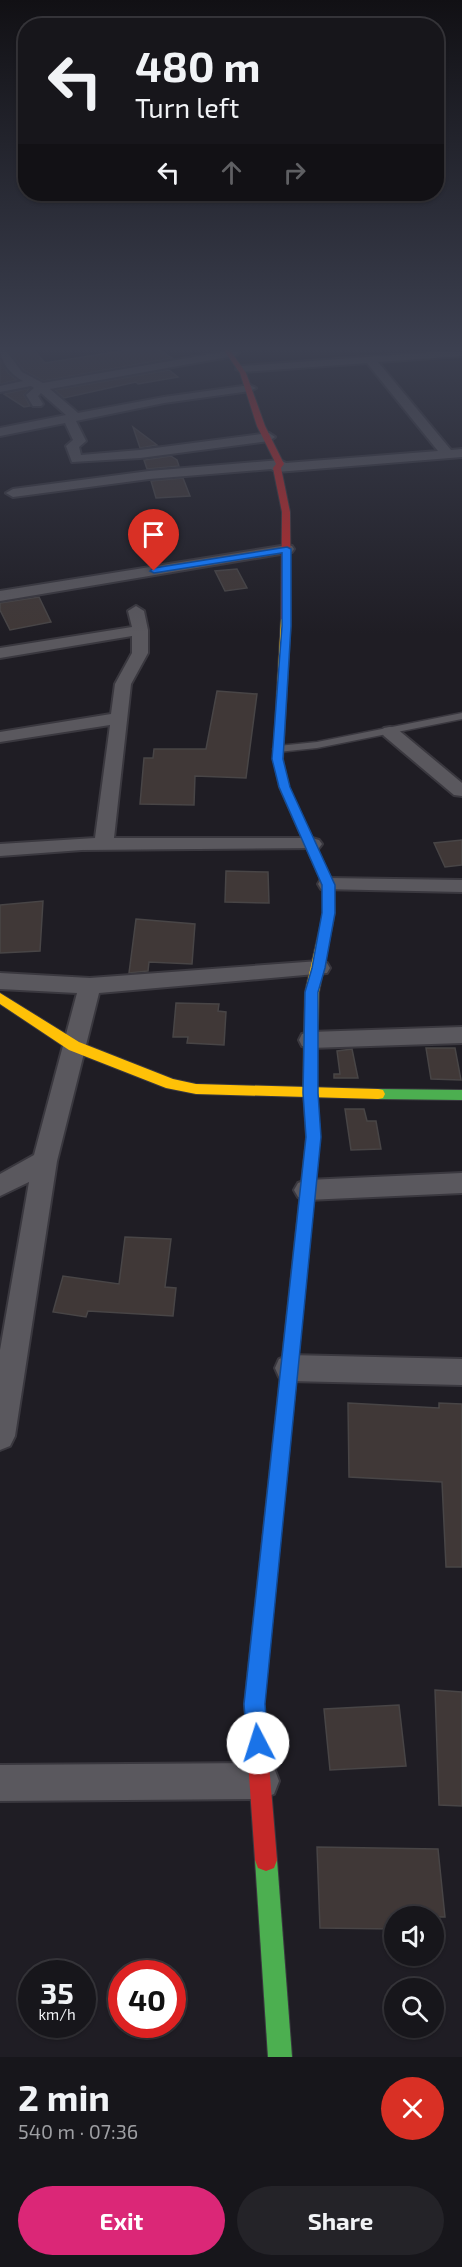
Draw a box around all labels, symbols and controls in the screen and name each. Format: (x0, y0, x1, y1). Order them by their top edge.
text: 480 m (135, 40, 261, 90)
icon: left (36, 42, 114, 120)
text: Turn left (135, 91, 239, 123)
icon: left (152, 156, 185, 189)
icon: ahead (215, 156, 248, 189)
icon: right (278, 156, 311, 189)
pin (128, 509, 179, 571)
icon: arrive (137, 518, 170, 551)
position arrow (226, 1711, 290, 1775)
map controls (384, 1906, 444, 2038)
button: sound (384, 1906, 444, 1966)
speed limit sign: 40 (108, 1960, 186, 2038)
text: 35 (40, 1974, 74, 2010)
button: search (384, 1978, 444, 2038)
text: km/h (38, 2005, 76, 2023)
text: 2 min (18, 2075, 110, 2118)
button: close (381, 2077, 444, 2140)
text: 540 m · 07:36 (18, 2119, 138, 2143)
button: Exit (18, 2186, 225, 2255)
button: Share (237, 2186, 444, 2255)

